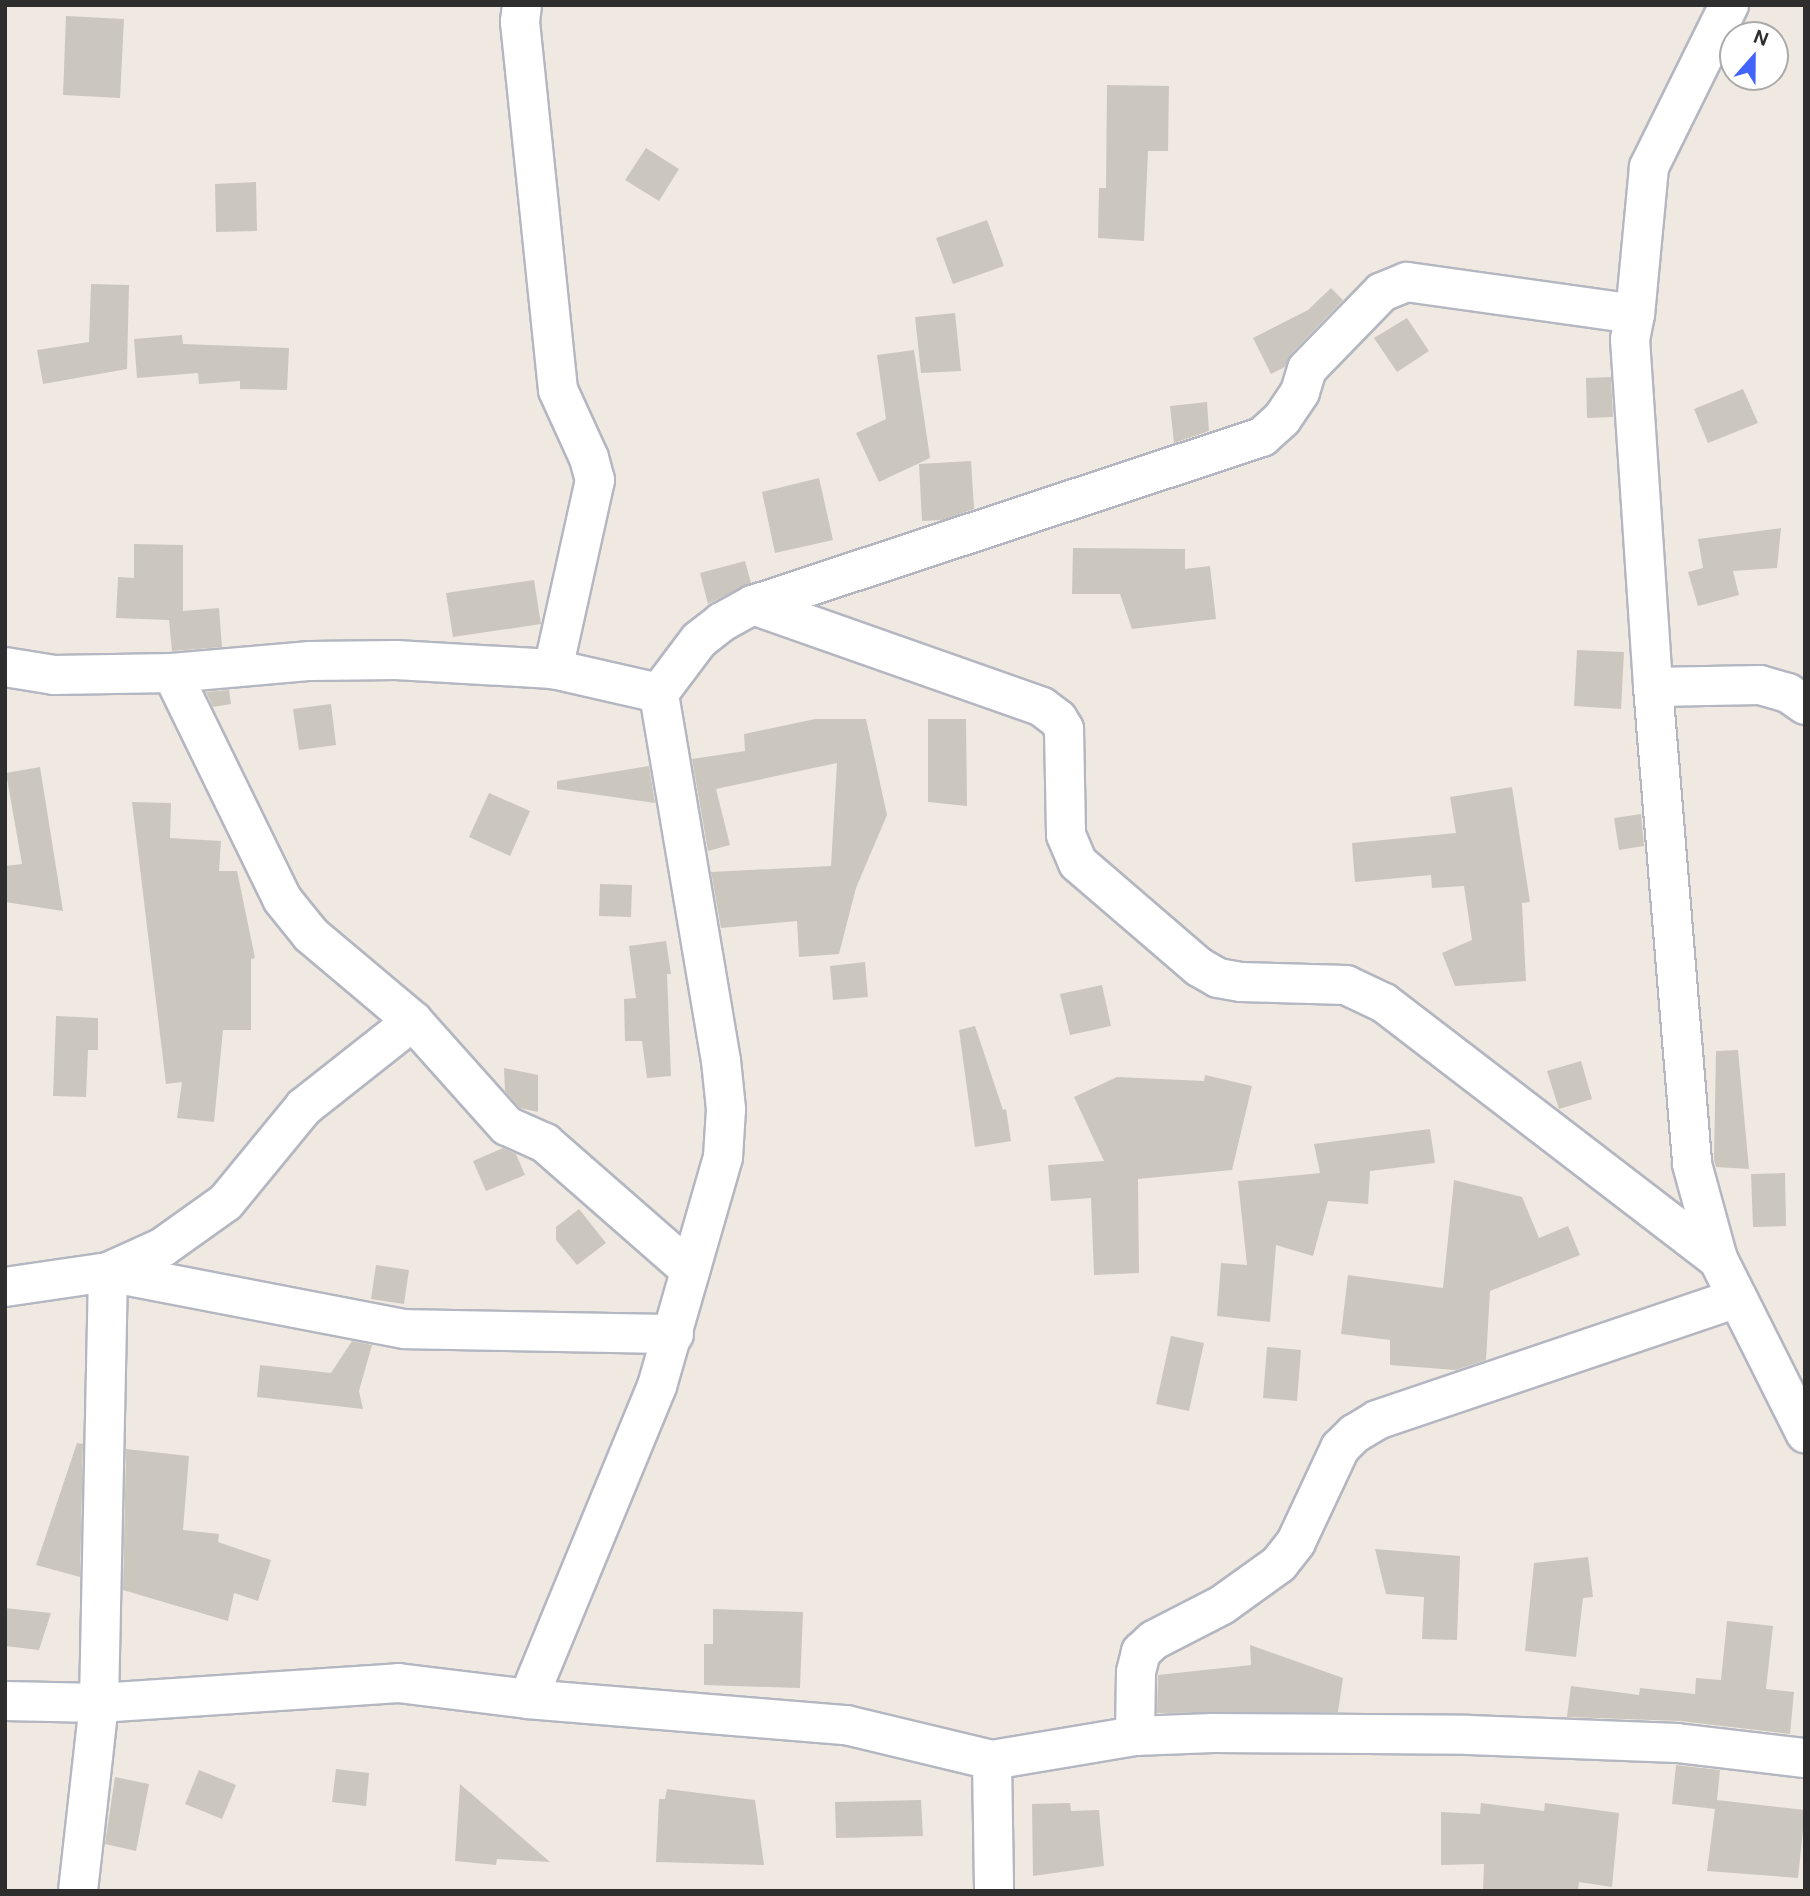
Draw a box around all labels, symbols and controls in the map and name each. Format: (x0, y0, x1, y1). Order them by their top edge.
north arrow (1719, 21, 1789, 91)
text: N (1750, 24, 1772, 52)

